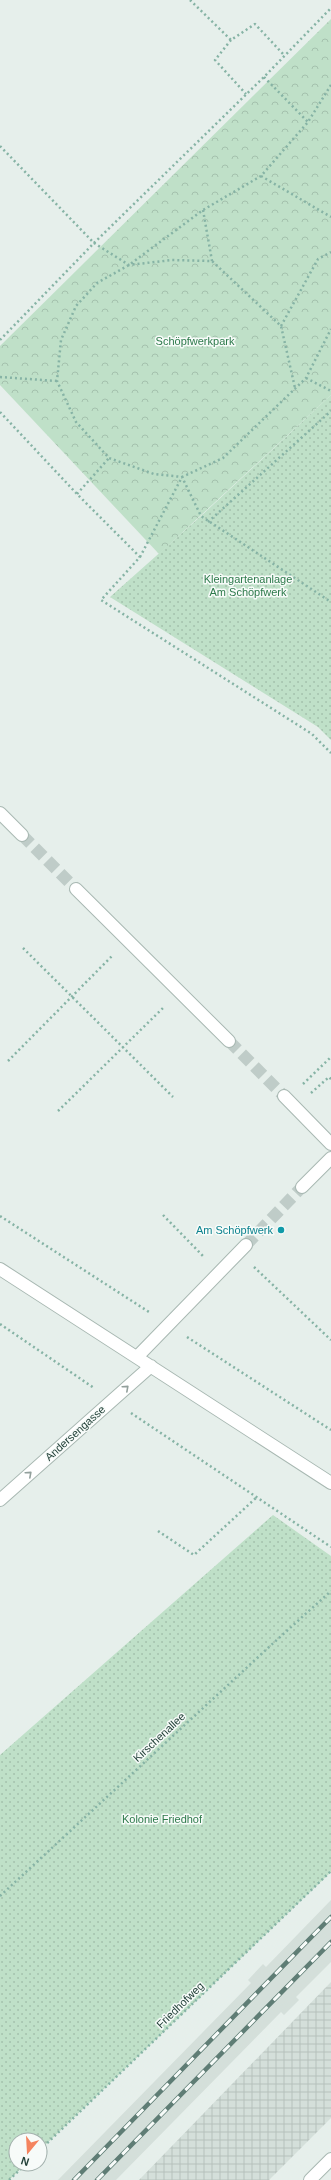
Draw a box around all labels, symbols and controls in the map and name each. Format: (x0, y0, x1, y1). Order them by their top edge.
park label: Schöpfwerkpark (156, 335, 235, 347)
park label: Kleingartenanlage Am Schöpfwerk (204, 573, 292, 598)
place label: Am Schöpfwerk (196, 1224, 273, 1236)
marker: Am Schöpfwerk (276, 1225, 286, 1235)
one-way arrow (122, 1386, 129, 1393)
street label: Andersengasse (43, 1403, 107, 1463)
one-way arrow (24, 1472, 32, 1479)
street label: Kirschenallee (131, 1710, 187, 1764)
park label: Kolonie Friedhof (122, 1813, 203, 1825)
street label: Friedhofweg (154, 1980, 206, 2030)
north arrow (8, 2132, 48, 2172)
text: N (19, 2155, 31, 2168)

